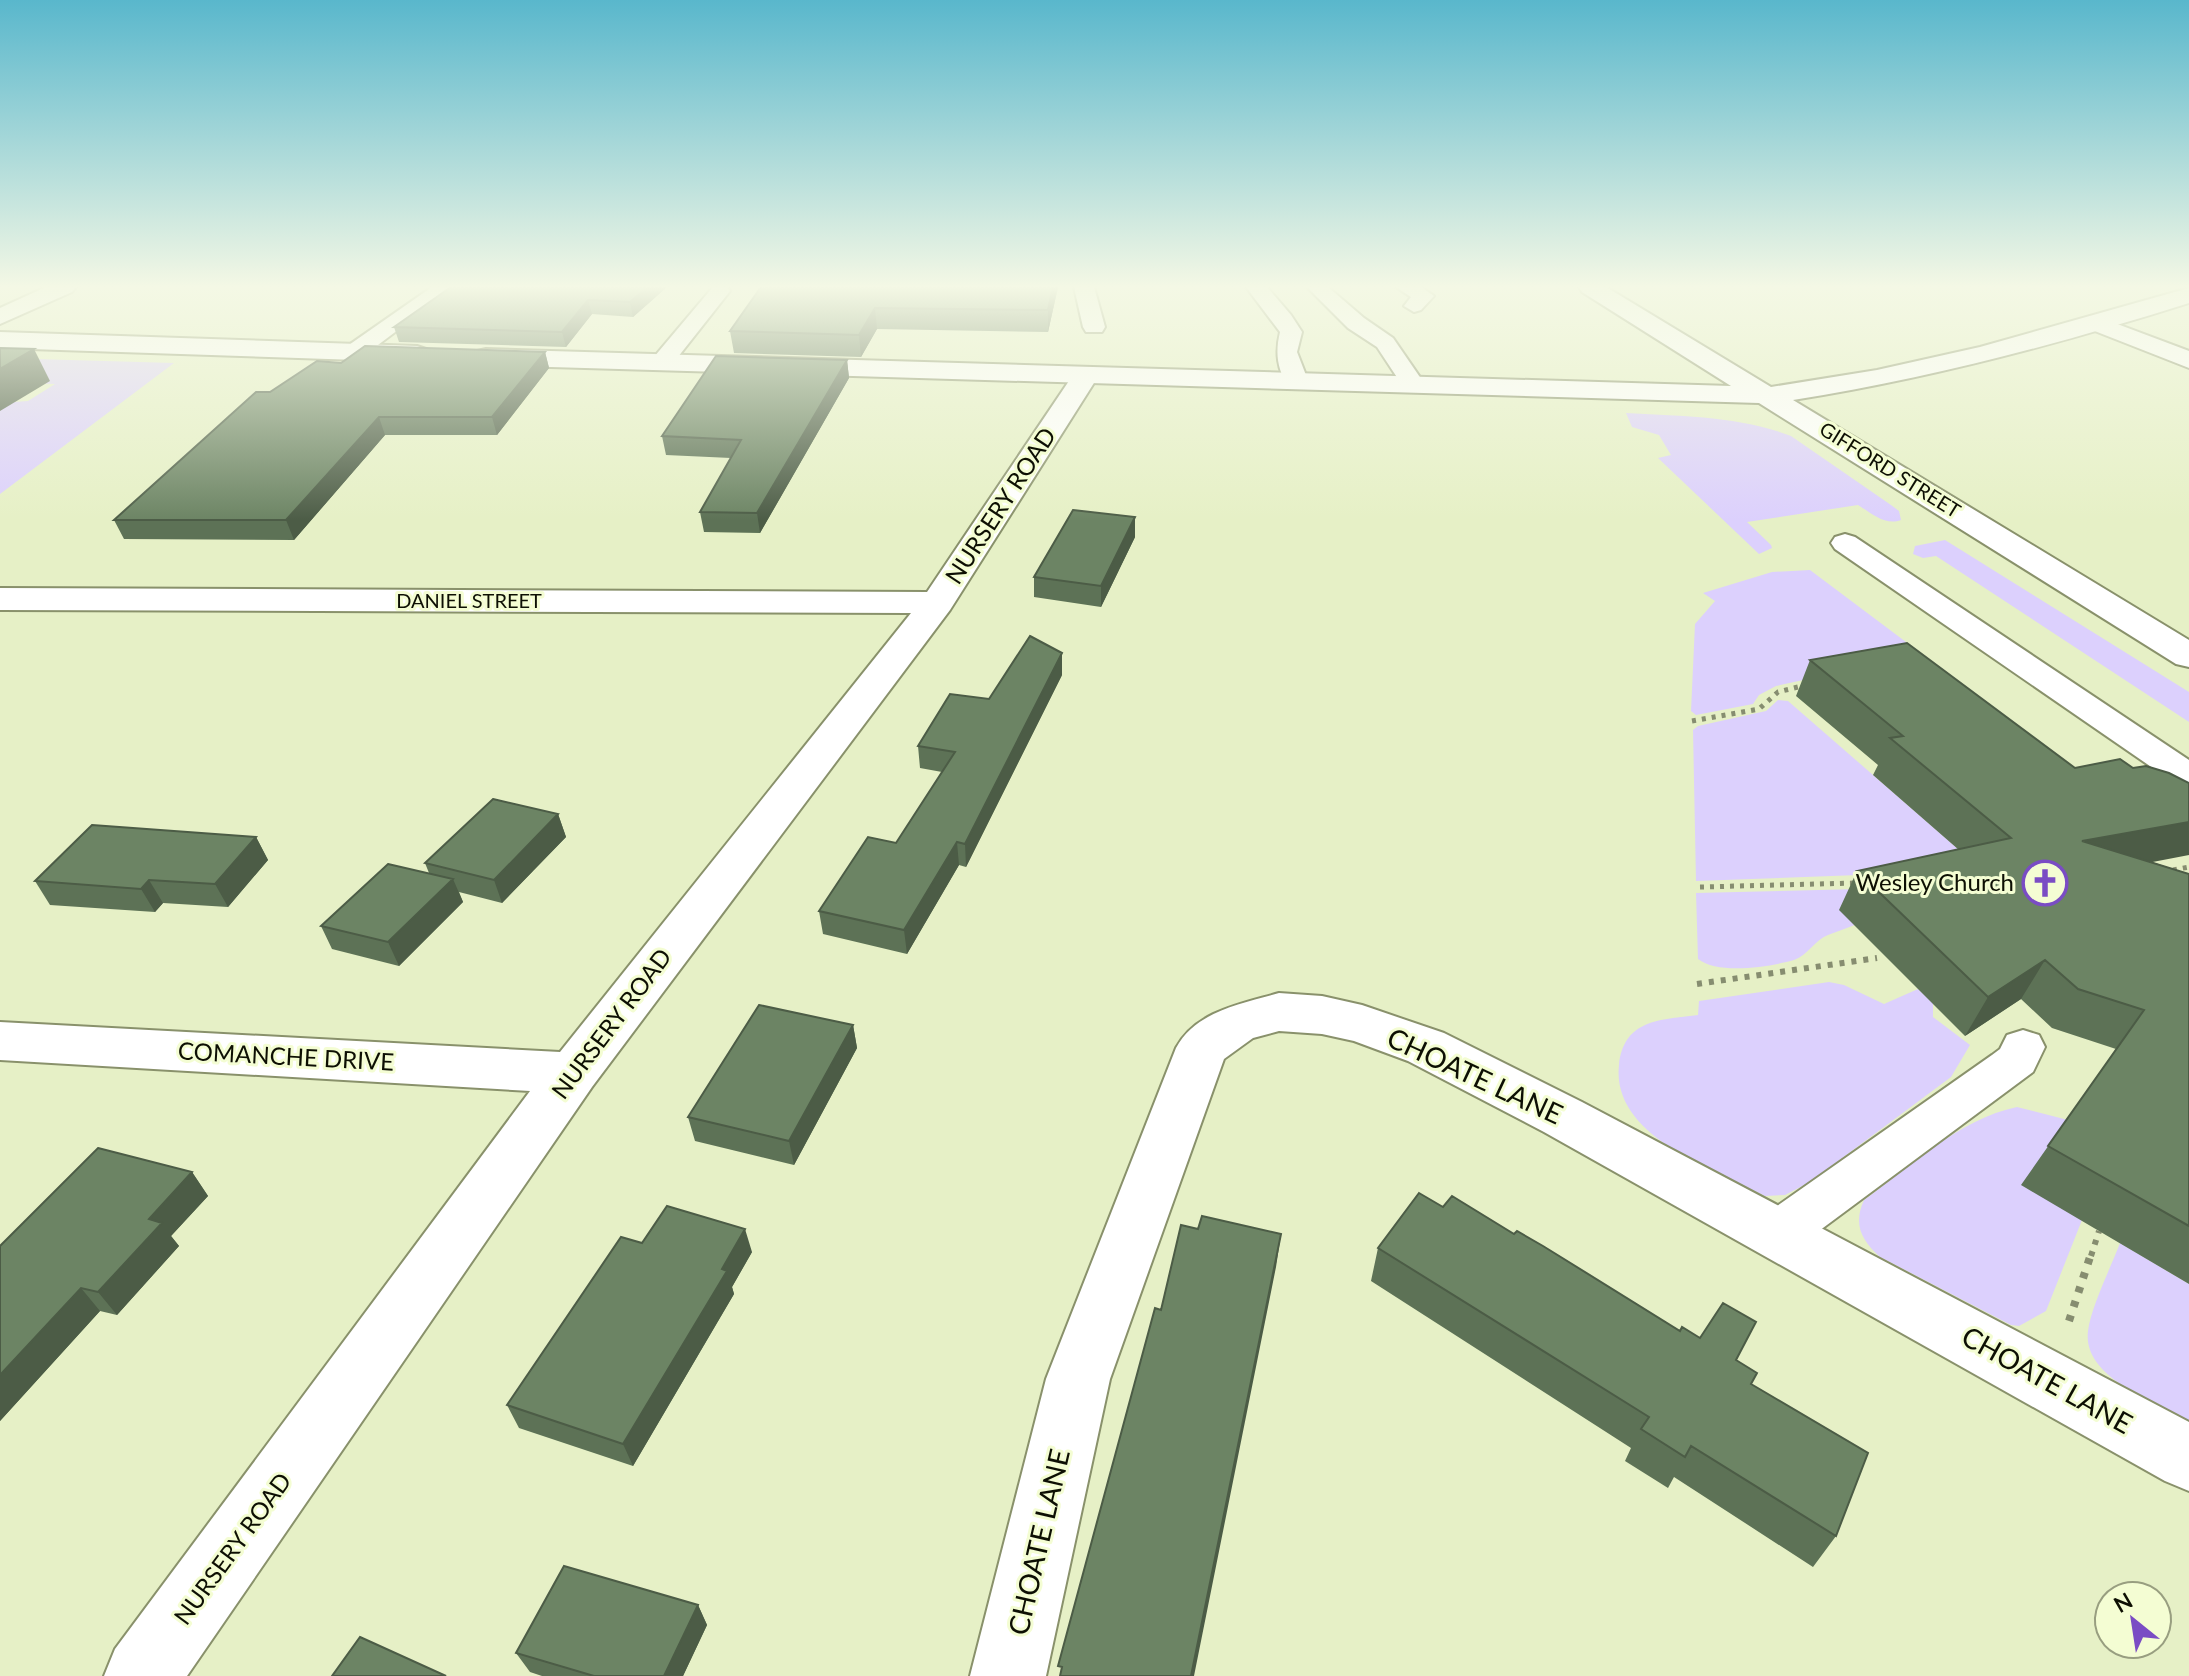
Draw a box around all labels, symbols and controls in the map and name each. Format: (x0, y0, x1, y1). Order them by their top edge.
street label: GIFFORD STREET (1816, 416, 1966, 522)
street label: NURSERY ROAD (938, 422, 1061, 589)
street label: DANIEL STREET (396, 588, 542, 612)
church icon: Wesley Church (2021, 859, 2069, 907)
place label: Wesley Church (1856, 867, 2014, 896)
street label: NURSERY ROAD (545, 942, 677, 1104)
street label: CHOATE LANE (1382, 1020, 1569, 1131)
street label: COMANCHE DRIVE (177, 1035, 395, 1076)
street label: CHOATE LANE (1956, 1318, 2139, 1440)
street label: CHOATE LANE (1000, 1446, 1076, 1638)
street label: NURSERY ROAD (167, 1467, 297, 1630)
north arrow (2093, 1580, 2173, 1660)
text: N (2109, 1586, 2137, 1618)

